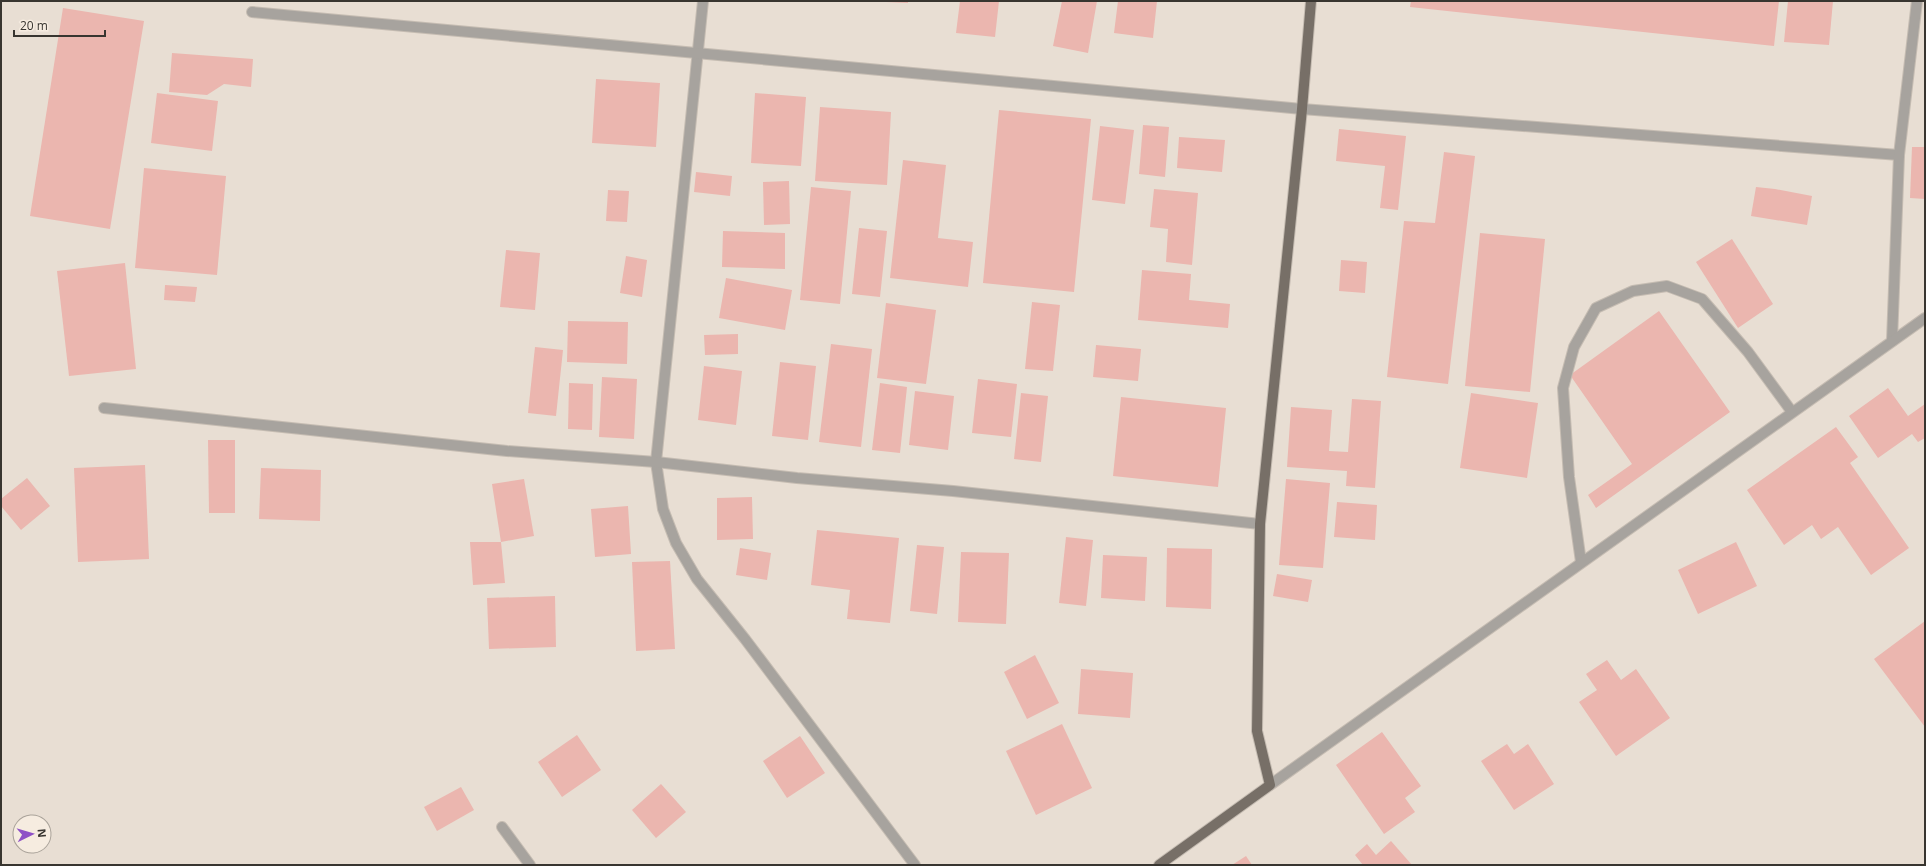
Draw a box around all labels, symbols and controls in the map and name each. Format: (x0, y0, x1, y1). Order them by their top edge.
scale bar (14, 12, 105, 38)
text: 20 m (20, 17, 48, 34)
north arrow (12, 814, 52, 854)
text: N (35, 828, 50, 838)

